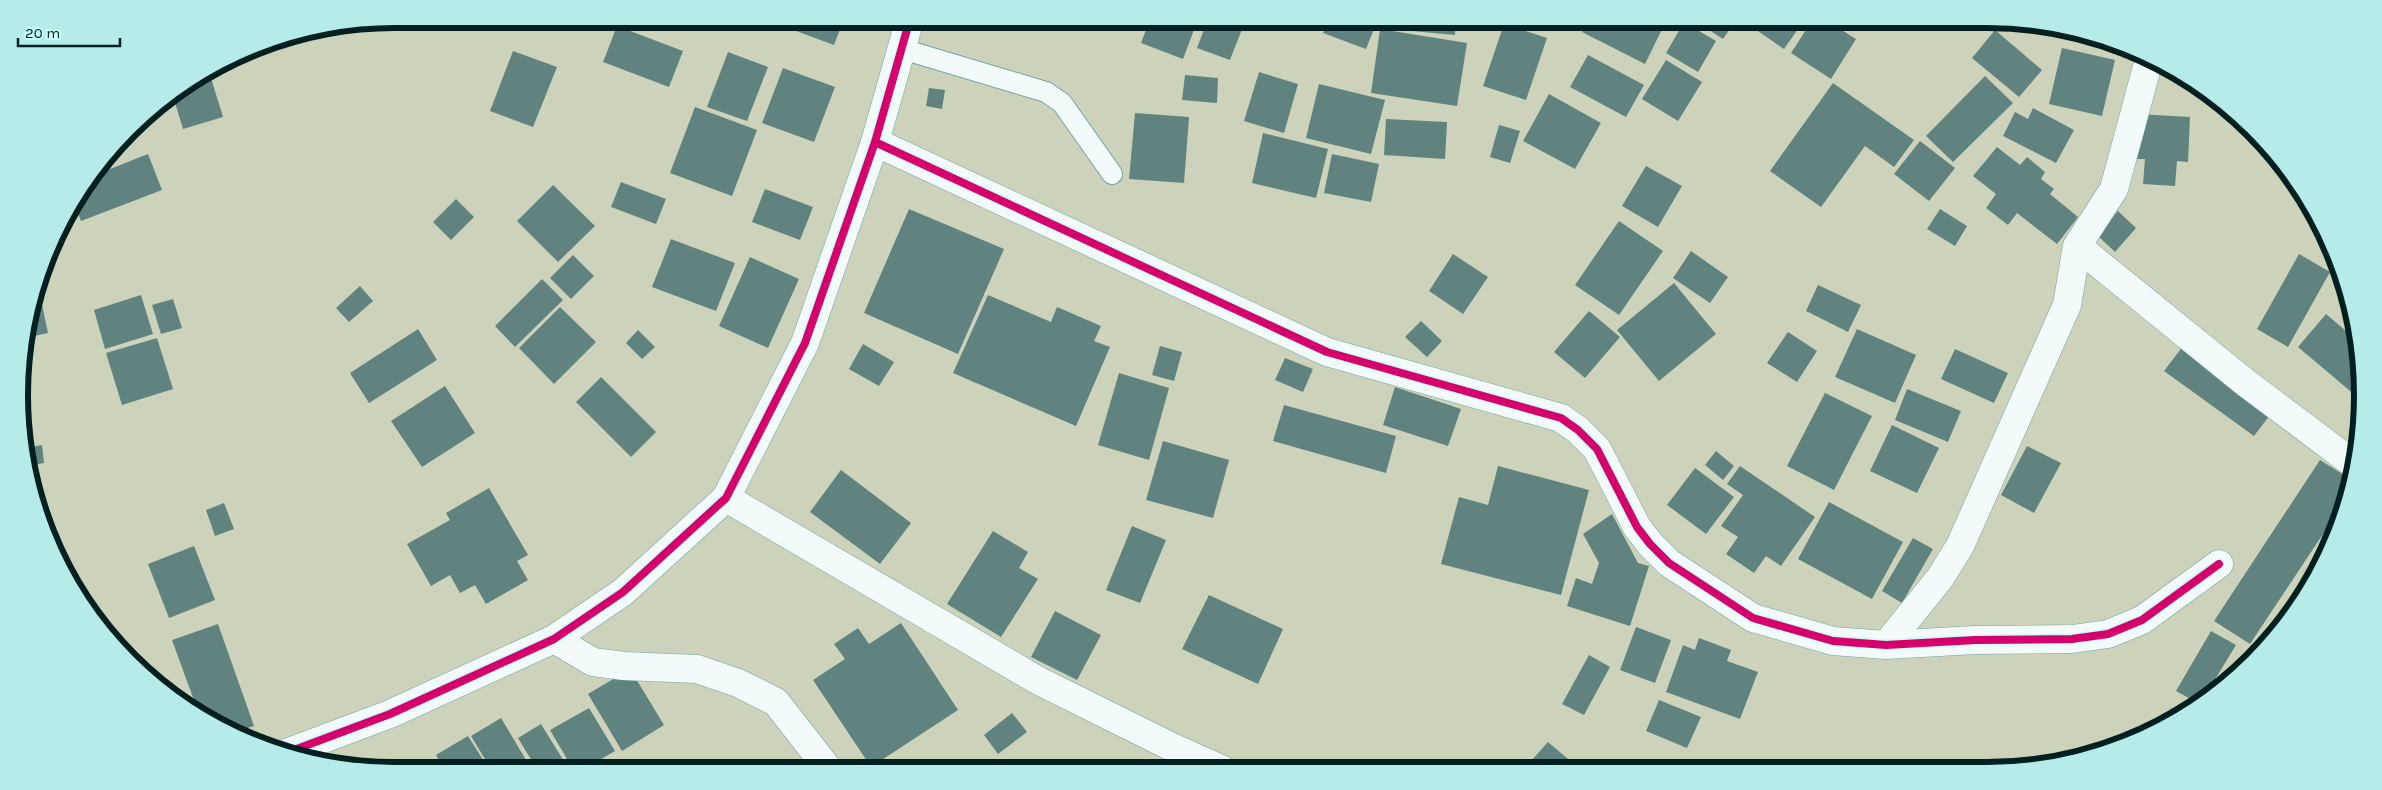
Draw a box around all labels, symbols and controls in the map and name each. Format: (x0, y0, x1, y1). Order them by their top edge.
scale bar (18, 15, 120, 47)
text: 20 m (25, 24, 60, 42)

